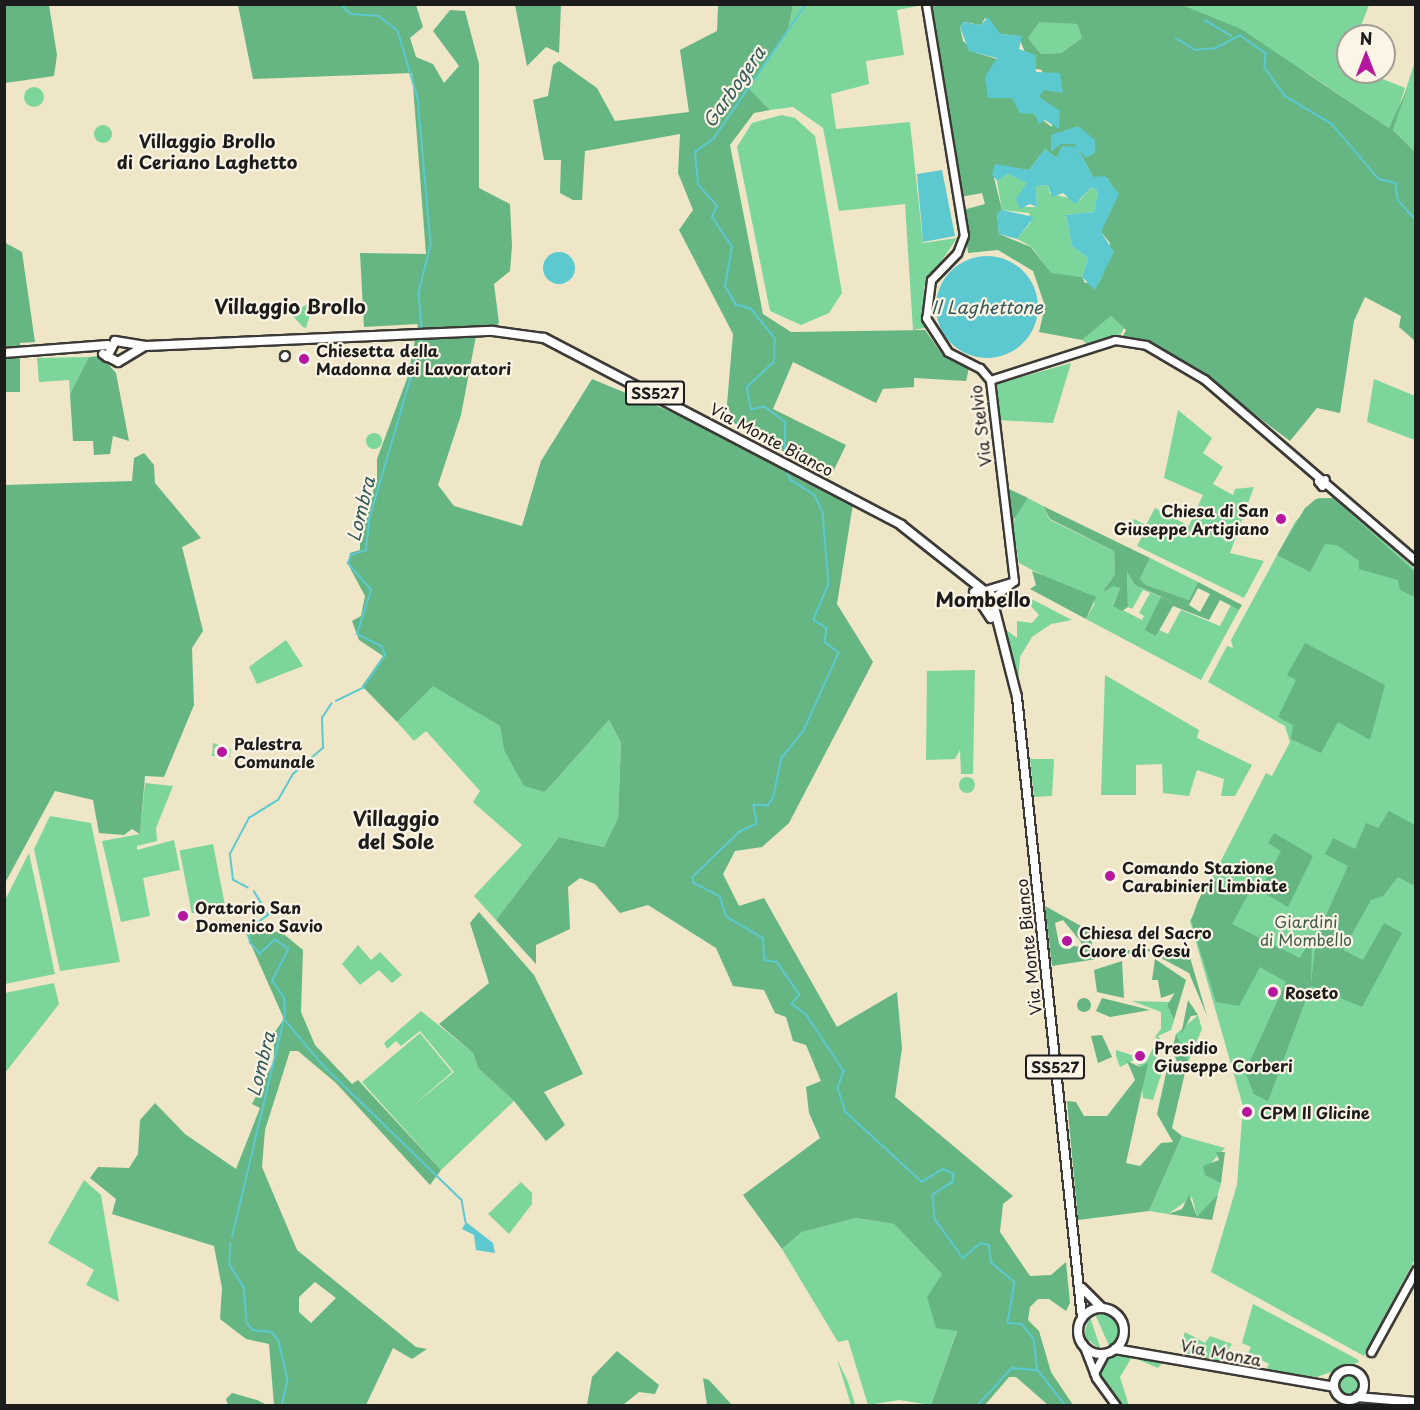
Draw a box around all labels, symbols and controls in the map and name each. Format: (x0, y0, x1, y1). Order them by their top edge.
north arrow (1336, 24, 1396, 84)
text: N (1360, 26, 1372, 50)
water label: Garbogera (698, 42, 770, 132)
district label: Villaggio Brollo di Ceriano Laghetto (117, 131, 297, 174)
district label: Villaggio Brollo (214, 294, 366, 318)
water label: Il Laghettone (930, 296, 1044, 318)
place label: Chiesetta della Madonna dei Lavoratori (316, 340, 511, 378)
marker: Chiesetta della Madonna dei Lavoratori (297, 352, 311, 366)
road number: SS527 (625, 381, 685, 405)
street label: Via Stelvio (965, 384, 995, 468)
street label: Via Monte Bianco (707, 398, 837, 480)
water label: Lombra (343, 475, 379, 543)
place label: Chiesa di San Giuseppe Artigiano (1114, 500, 1269, 538)
marker: Chiesa di San Giuseppe Artigiano (1274, 512, 1288, 526)
district label: Mombello (935, 587, 1031, 611)
place label: Palestra Comunale (234, 733, 315, 771)
marker: Palestra Comunale (215, 745, 229, 759)
district label: Villaggio del Sole (353, 807, 439, 854)
place label: Comando Stazione Carabinieri Limbiate (1122, 857, 1288, 895)
marker: Comando Stazione Carabinieri Limbiate (1103, 869, 1117, 883)
street label: Via Monte Bianco (1011, 878, 1045, 1016)
place label: Oratorio San Domenico Savio (195, 897, 323, 935)
marker: Oratorio San Domenico Savio (176, 909, 190, 923)
park label: Giardini di Mombello (1260, 911, 1352, 949)
place label: Chiesa del Sacro Cuore di Gesù (1079, 922, 1213, 960)
marker: Chiesa del Sacro Cuore di Gesù (1060, 934, 1074, 948)
place label: Roseto (1285, 982, 1338, 1002)
marker: Roseto (1266, 985, 1280, 999)
water label: Lombra (243, 1030, 279, 1098)
place label: Presidio Giuseppe Corberi (1154, 1037, 1292, 1075)
marker: Presidio Giuseppe Corberi (1131, 1047, 1149, 1065)
road number: SS527 (1025, 1055, 1085, 1079)
place label: CPM Il Glicine (1260, 1102, 1371, 1122)
marker: CPM Il Glicine (1238, 1103, 1256, 1121)
street label: Via Monza (1179, 1335, 1263, 1369)

